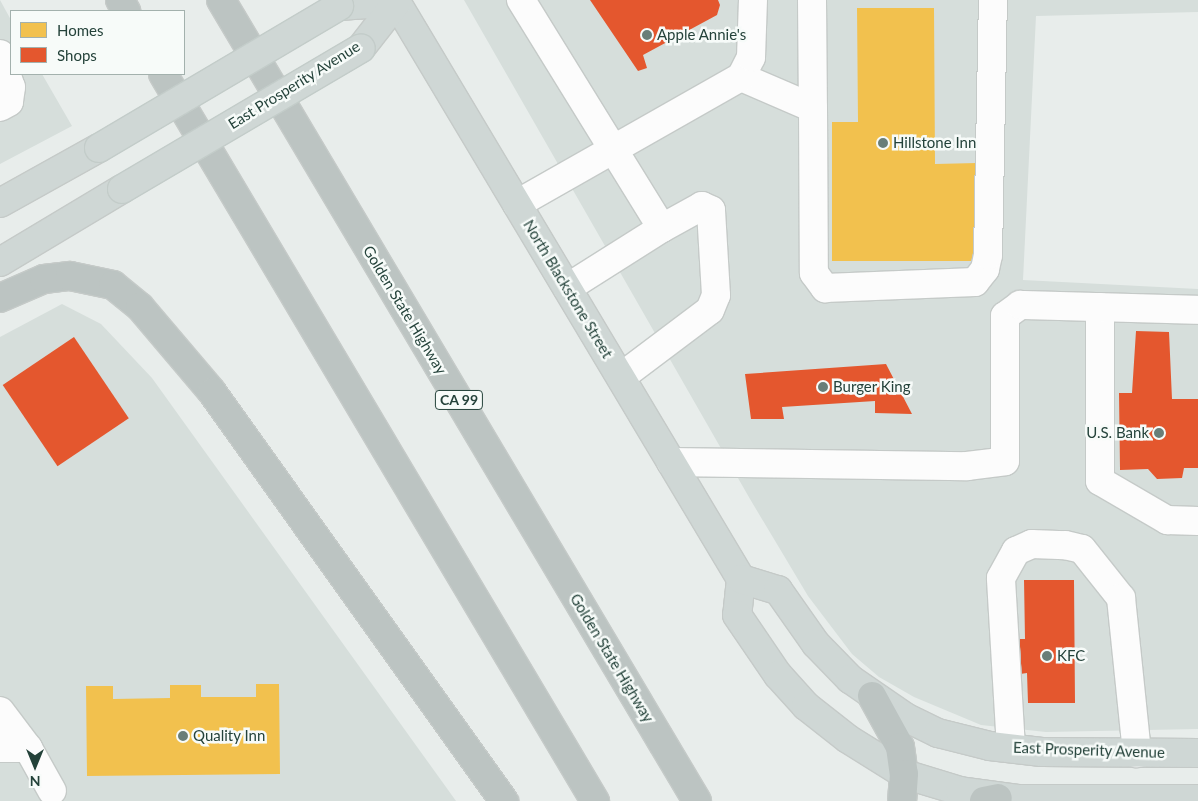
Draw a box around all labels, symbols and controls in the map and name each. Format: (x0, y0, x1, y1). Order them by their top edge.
legend (10, 10, 185, 75)
text: Homes (57, 21, 103, 39)
place label: Apple Annie's (657, 26, 747, 44)
marker: Apple Annie's (641, 29, 653, 41)
street label: East Prosperity Avenue (224, 37, 364, 133)
text: Shops (57, 46, 97, 64)
place label: Hillstone Inn (893, 134, 976, 152)
marker: Hillstone Inn (877, 137, 889, 149)
street label: North Blackstone Street (520, 217, 616, 361)
street label: Golden State Highway (359, 242, 451, 378)
place label: Burger King (833, 378, 911, 396)
marker: Burger King (817, 381, 829, 393)
road number: CA 99 (434, 388, 484, 412)
place label: U.S. Bank (1086, 424, 1149, 442)
marker: U.S. Bank (1153, 427, 1165, 439)
street label: Golden State Highway (566, 590, 658, 726)
place label: KFC (1057, 647, 1085, 665)
marker: KFC (1041, 650, 1053, 662)
place label: Quality Inn (193, 727, 266, 745)
marker: Quality Inn (177, 730, 189, 742)
street label: East Prosperity Avenue (1012, 738, 1166, 762)
north arrow (10, 741, 60, 791)
text: N (30, 773, 40, 790)

